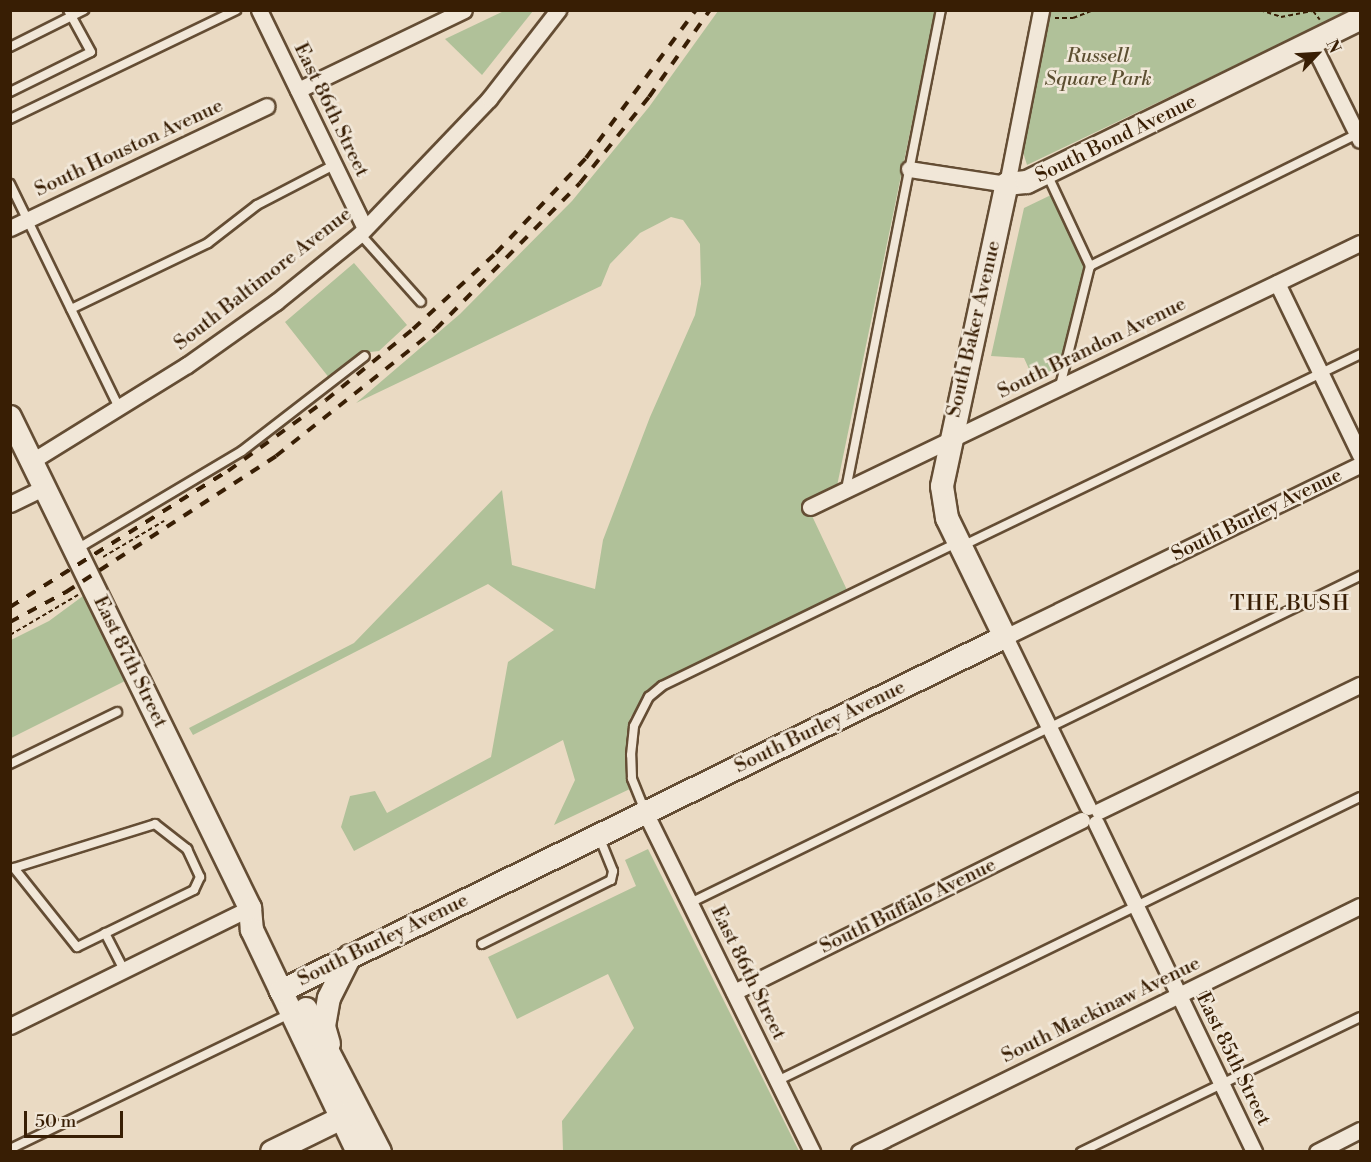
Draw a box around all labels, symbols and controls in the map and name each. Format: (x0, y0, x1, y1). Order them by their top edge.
north arrow (1287, 24, 1347, 84)
text: N (1322, 36, 1345, 56)
street label: East 86th Street (288, 39, 374, 181)
park label: Russell Square Park (1044, 45, 1152, 92)
street label: South Bond Avenue (1032, 90, 1200, 188)
street label: South Houston Avenue (31, 94, 227, 202)
street label: South Baltimore Avenue (169, 202, 357, 356)
street label: South Baker Avenue (942, 238, 1006, 420)
street label: South Brandon Avenue (994, 292, 1190, 404)
street label: South Burley Avenue (1168, 463, 1346, 567)
district label: THE BUSH (1230, 591, 1350, 617)
street label: East 87th Street (88, 592, 172, 732)
street label: South Burley Avenue (731, 675, 909, 779)
street label: South Buffalo Avenue (816, 853, 1000, 959)
street label: South Burley Avenue (294, 888, 472, 992)
street label: East 86th Street (705, 902, 791, 1044)
street label: South Mackinaw Avenue (998, 951, 1204, 1069)
street label: East 85th Street (1190, 989, 1276, 1129)
scale bar (27, 1099, 126, 1137)
text: 50 m (35, 1110, 76, 1133)

